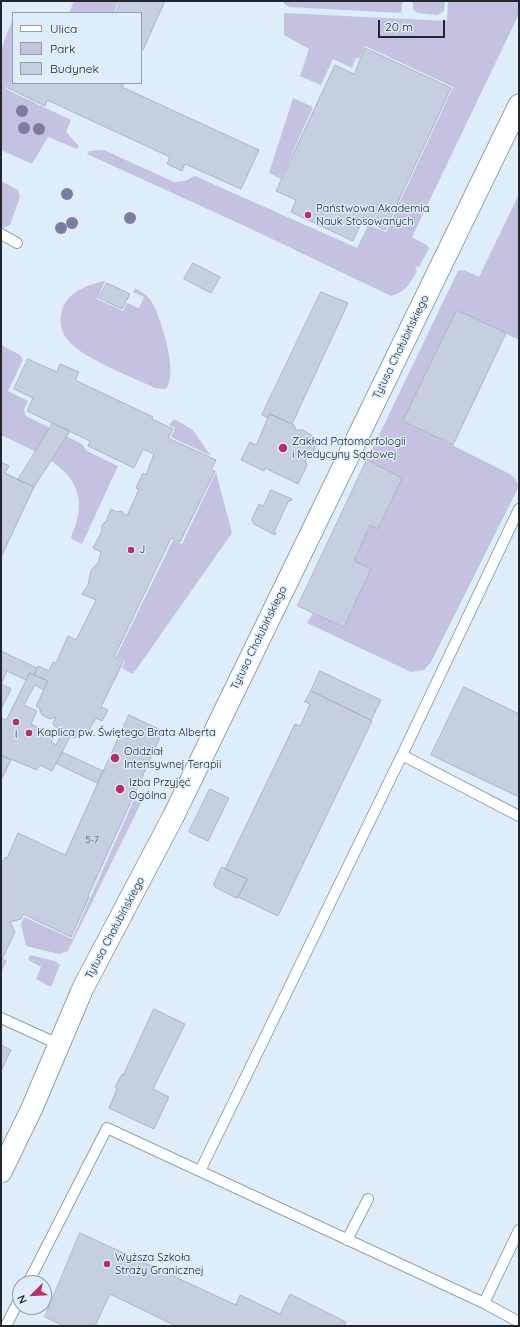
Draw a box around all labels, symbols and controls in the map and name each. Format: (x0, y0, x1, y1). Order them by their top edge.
legend (12, 12, 142, 84)
scale bar (380, 12, 447, 38)
text: 20 m (385, 19, 413, 34)
text: Ulica (50, 21, 77, 36)
text: Park (50, 41, 75, 56)
text: Budynek (50, 61, 99, 76)
place label: Państwowa Akademia Nauk Stosowanych (316, 202, 429, 228)
marker: Państwowa Akademia Nauk Stosowanych (303, 210, 313, 220)
street label: Tytusa Chałubińskiego (370, 293, 432, 401)
place label: Zakład Patomorfologii i Medycyny Sądowej (292, 435, 406, 461)
marker: Zakład Patomorfologii i Medycyny Sądowej (277, 442, 289, 454)
place label: J (139, 543, 145, 557)
marker: J (126, 545, 136, 555)
street label: Tytusa Chałubińskiego (228, 584, 290, 692)
marker: I (11, 717, 21, 727)
place label: Kaplica pw. Świętego Brata Alberta (37, 726, 216, 740)
place label: I (15, 728, 17, 742)
marker: Kaplica pw. Świętego Brata Alberta (24, 728, 34, 738)
place label: Oddział Intensywnej Terapii (124, 745, 221, 771)
marker: Oddział Intensywnej Terapii (109, 752, 121, 764)
place label: Izba Przyjęć Ogólna (129, 776, 191, 802)
marker: Izba Przyjęć Ogólna (114, 783, 126, 795)
house number: 5-7 (85, 835, 99, 845)
street label: Tytusa Chałubińskiego (82, 875, 148, 981)
place label: Wyższa Szkoła Straży Granicznej (115, 1251, 204, 1277)
marker: Wyższa Szkoła Straży Granicznej (102, 1259, 112, 1269)
north arrow (12, 1275, 52, 1315)
text: N (14, 1293, 30, 1306)

